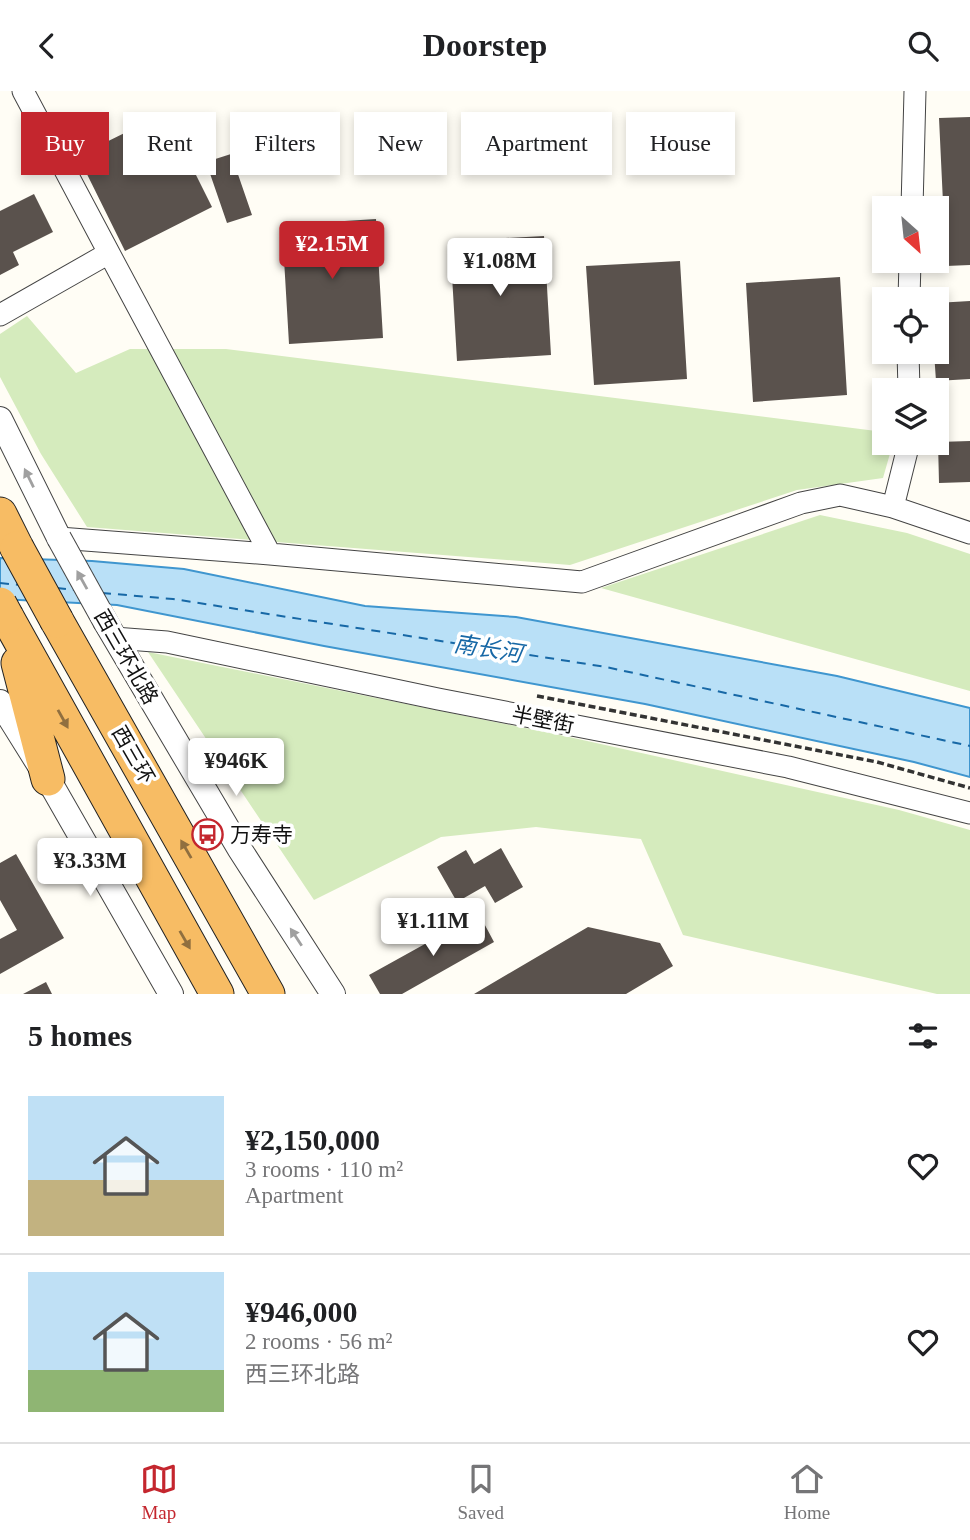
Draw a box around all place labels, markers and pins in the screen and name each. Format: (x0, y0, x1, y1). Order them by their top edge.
pin: ¥2.15M (275, 221, 389, 281)
pin: ¥1.08M (443, 239, 557, 298)
pin: ¥946K (187, 739, 285, 798)
bus stop icon: 万寿寺 (190, 818, 224, 852)
place label: 万寿寺 (230, 823, 293, 847)
pin: ¥3.33M (33, 839, 147, 898)
pin: ¥1.11M (376, 899, 490, 958)

